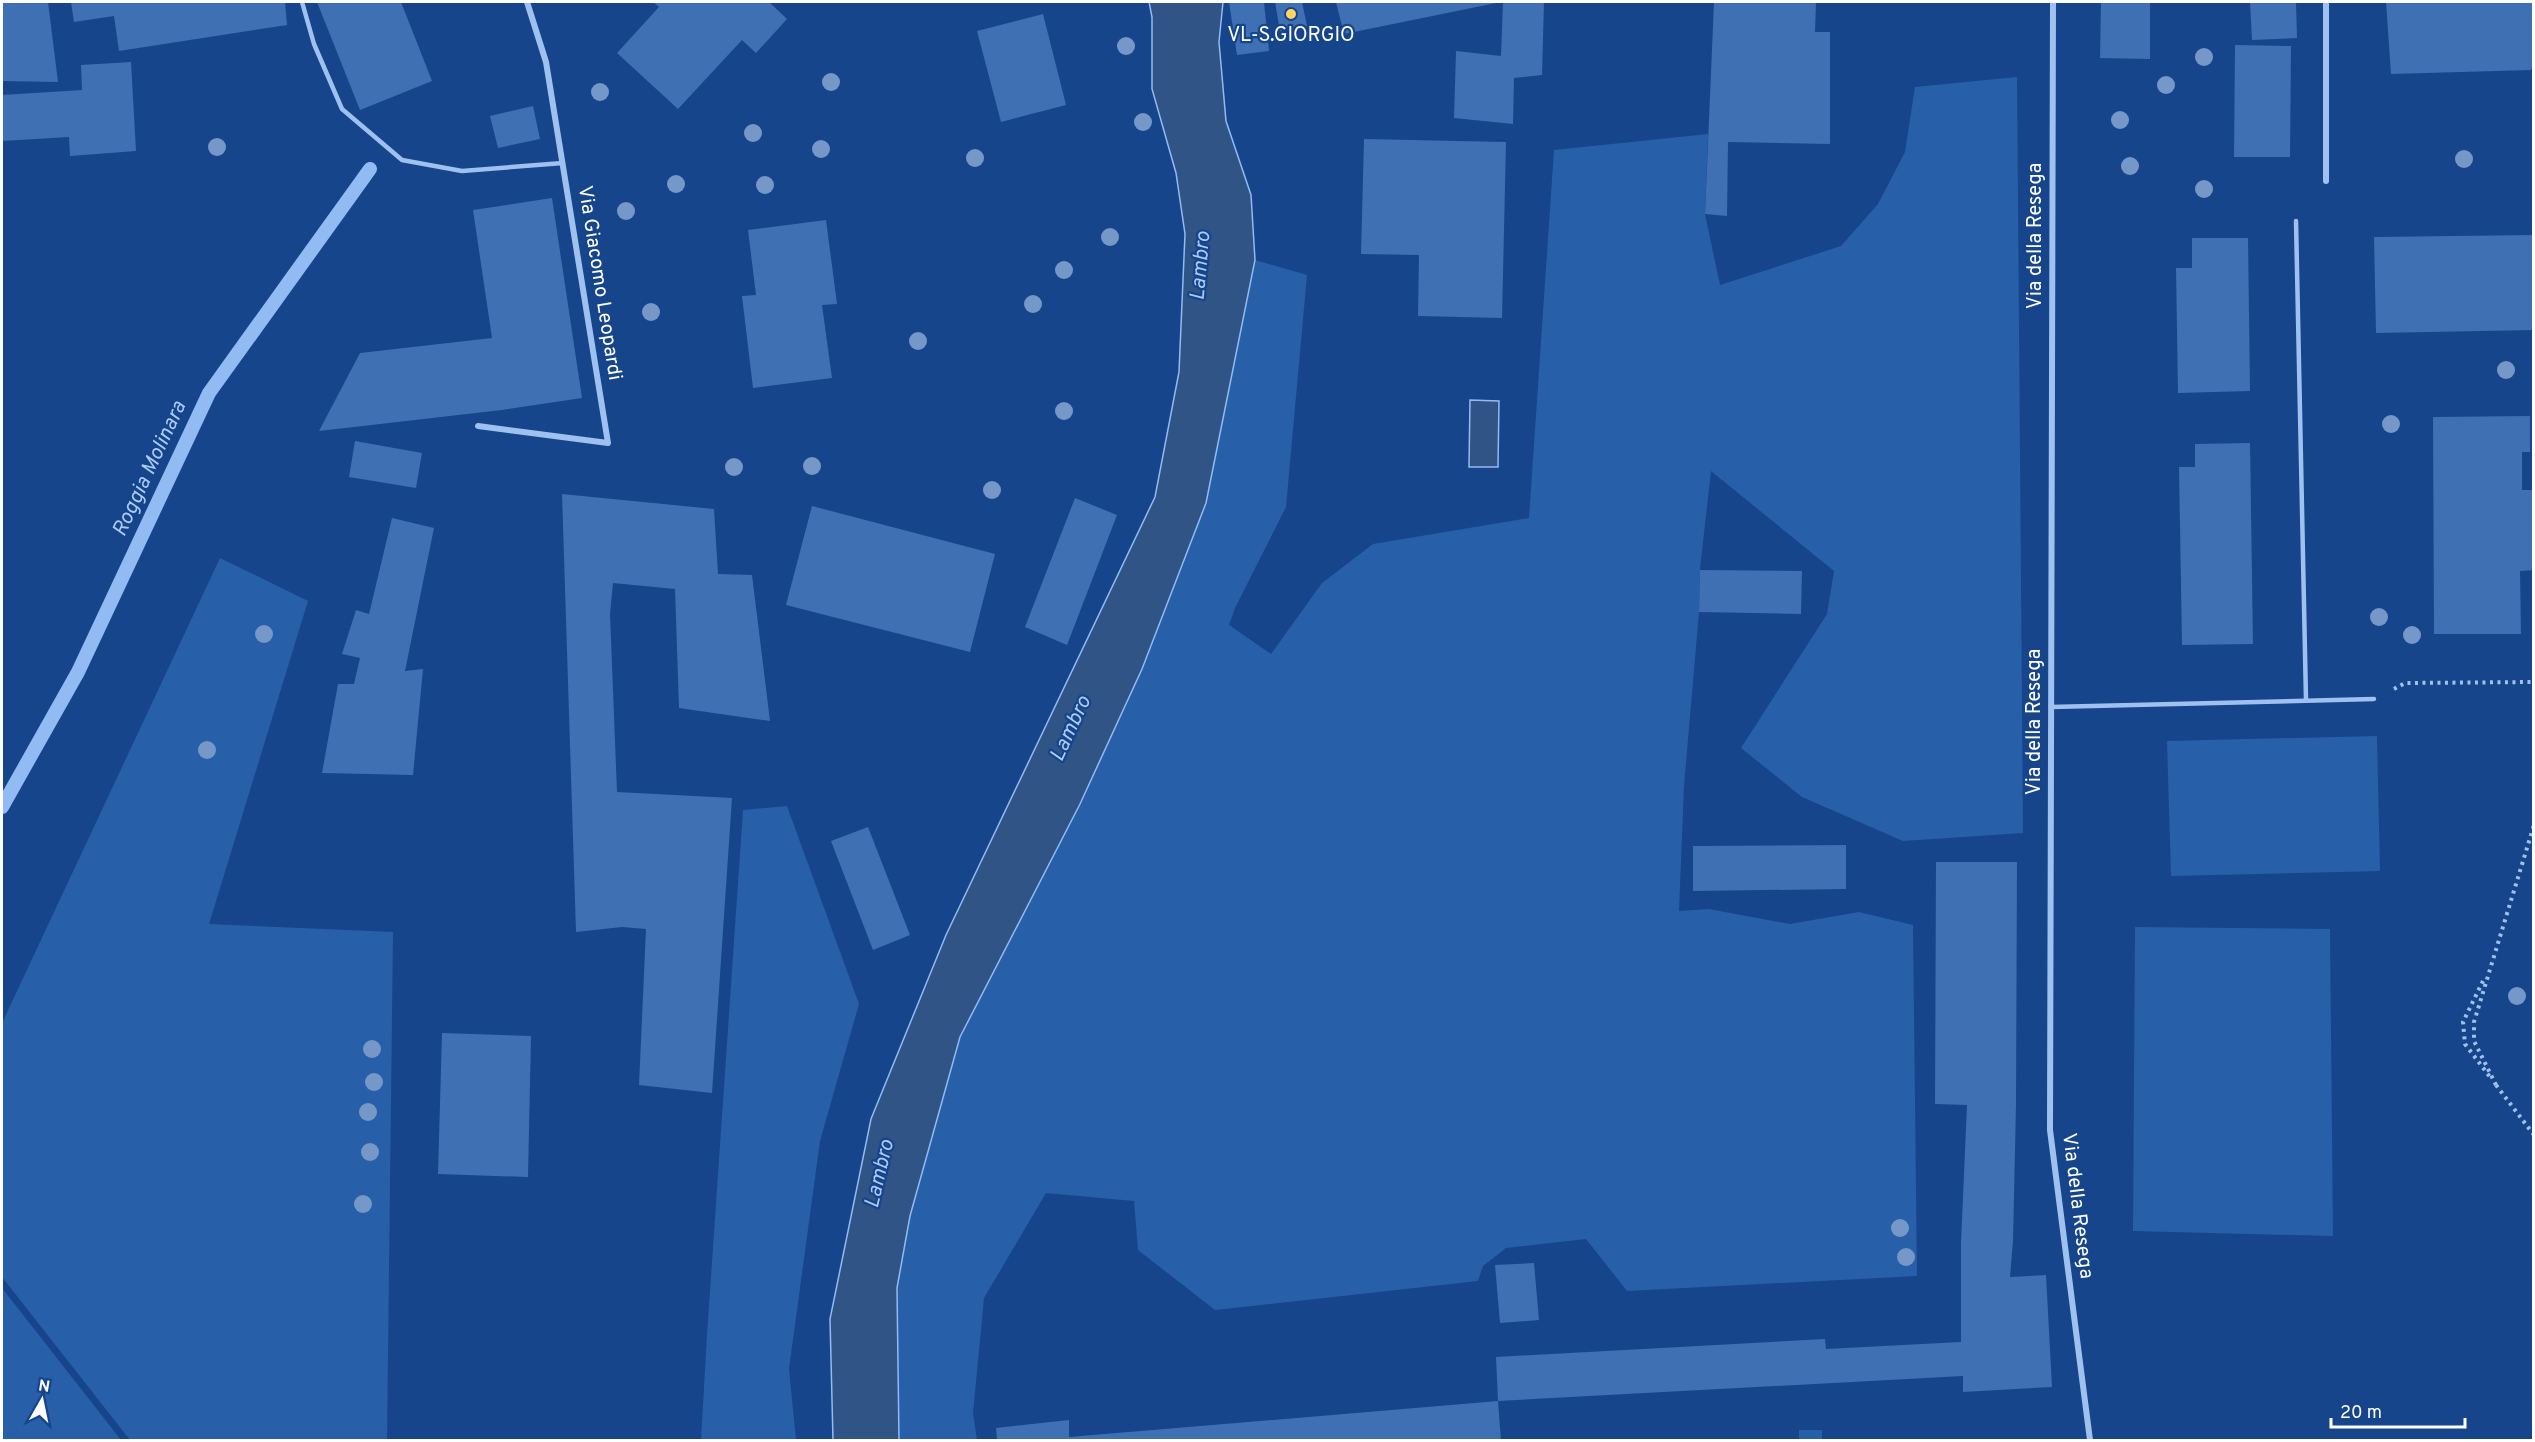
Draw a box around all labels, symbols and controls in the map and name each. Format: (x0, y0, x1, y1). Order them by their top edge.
marker: VL-S.GIORGIO (1284, 7, 1298, 21)
place label: VL-S.GIORGIO (1227, 23, 1355, 49)
street label: Via della Resega (2023, 163, 2049, 309)
street label: Via Giacomo Leopardi (571, 184, 627, 382)
water label: Lambro (1185, 230, 1218, 302)
water label: Roggia Molinara (107, 397, 193, 541)
street label: Via della Resega (2022, 649, 2048, 795)
water label: Lambro (1044, 691, 1098, 766)
street label: Via della Resega (2055, 1132, 2099, 1280)
water label: Lambro (859, 1136, 901, 1211)
north arrow (12, 1370, 72, 1430)
text: N (37, 1376, 51, 1398)
scale bar (2331, 1391, 2464, 1429)
text: 20 m (2340, 1402, 2382, 1425)

